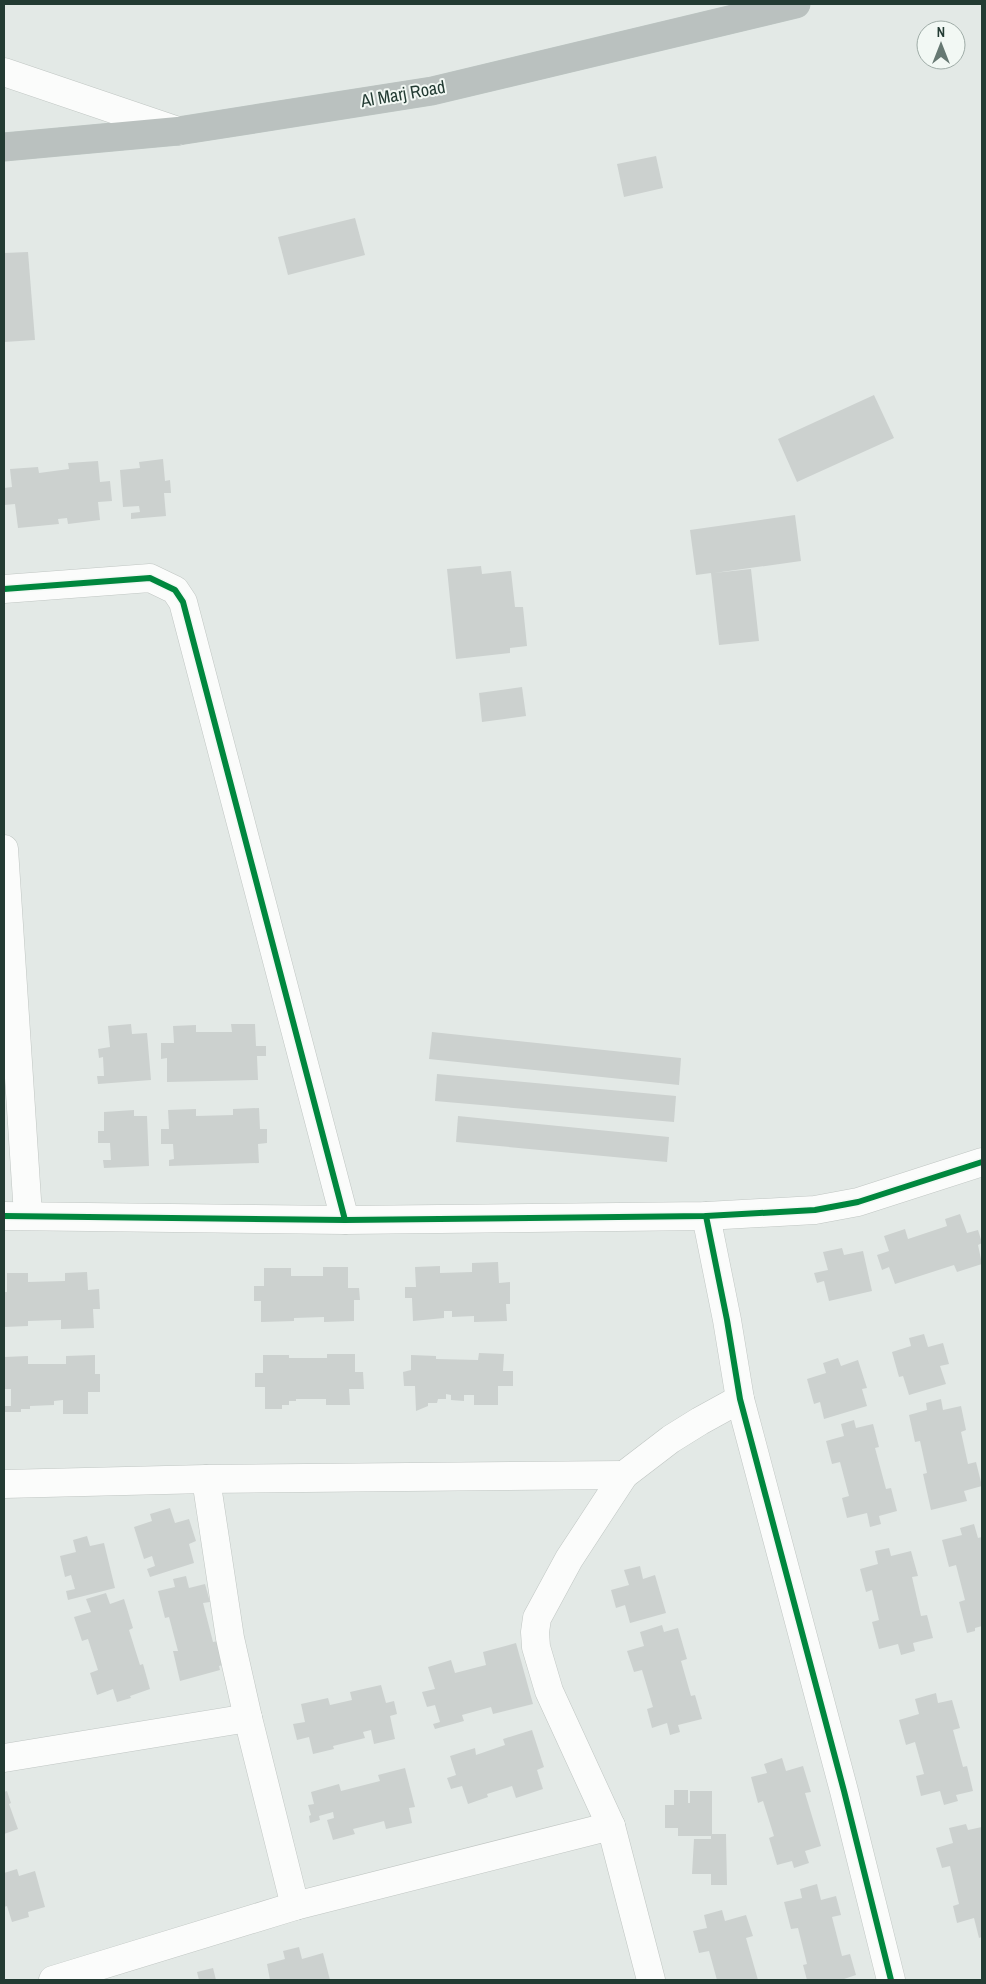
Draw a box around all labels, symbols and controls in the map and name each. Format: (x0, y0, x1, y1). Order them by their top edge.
north arrow (916, 20, 966, 70)
text: N (937, 23, 945, 41)
street label: Al Marj Road (358, 74, 447, 113)

